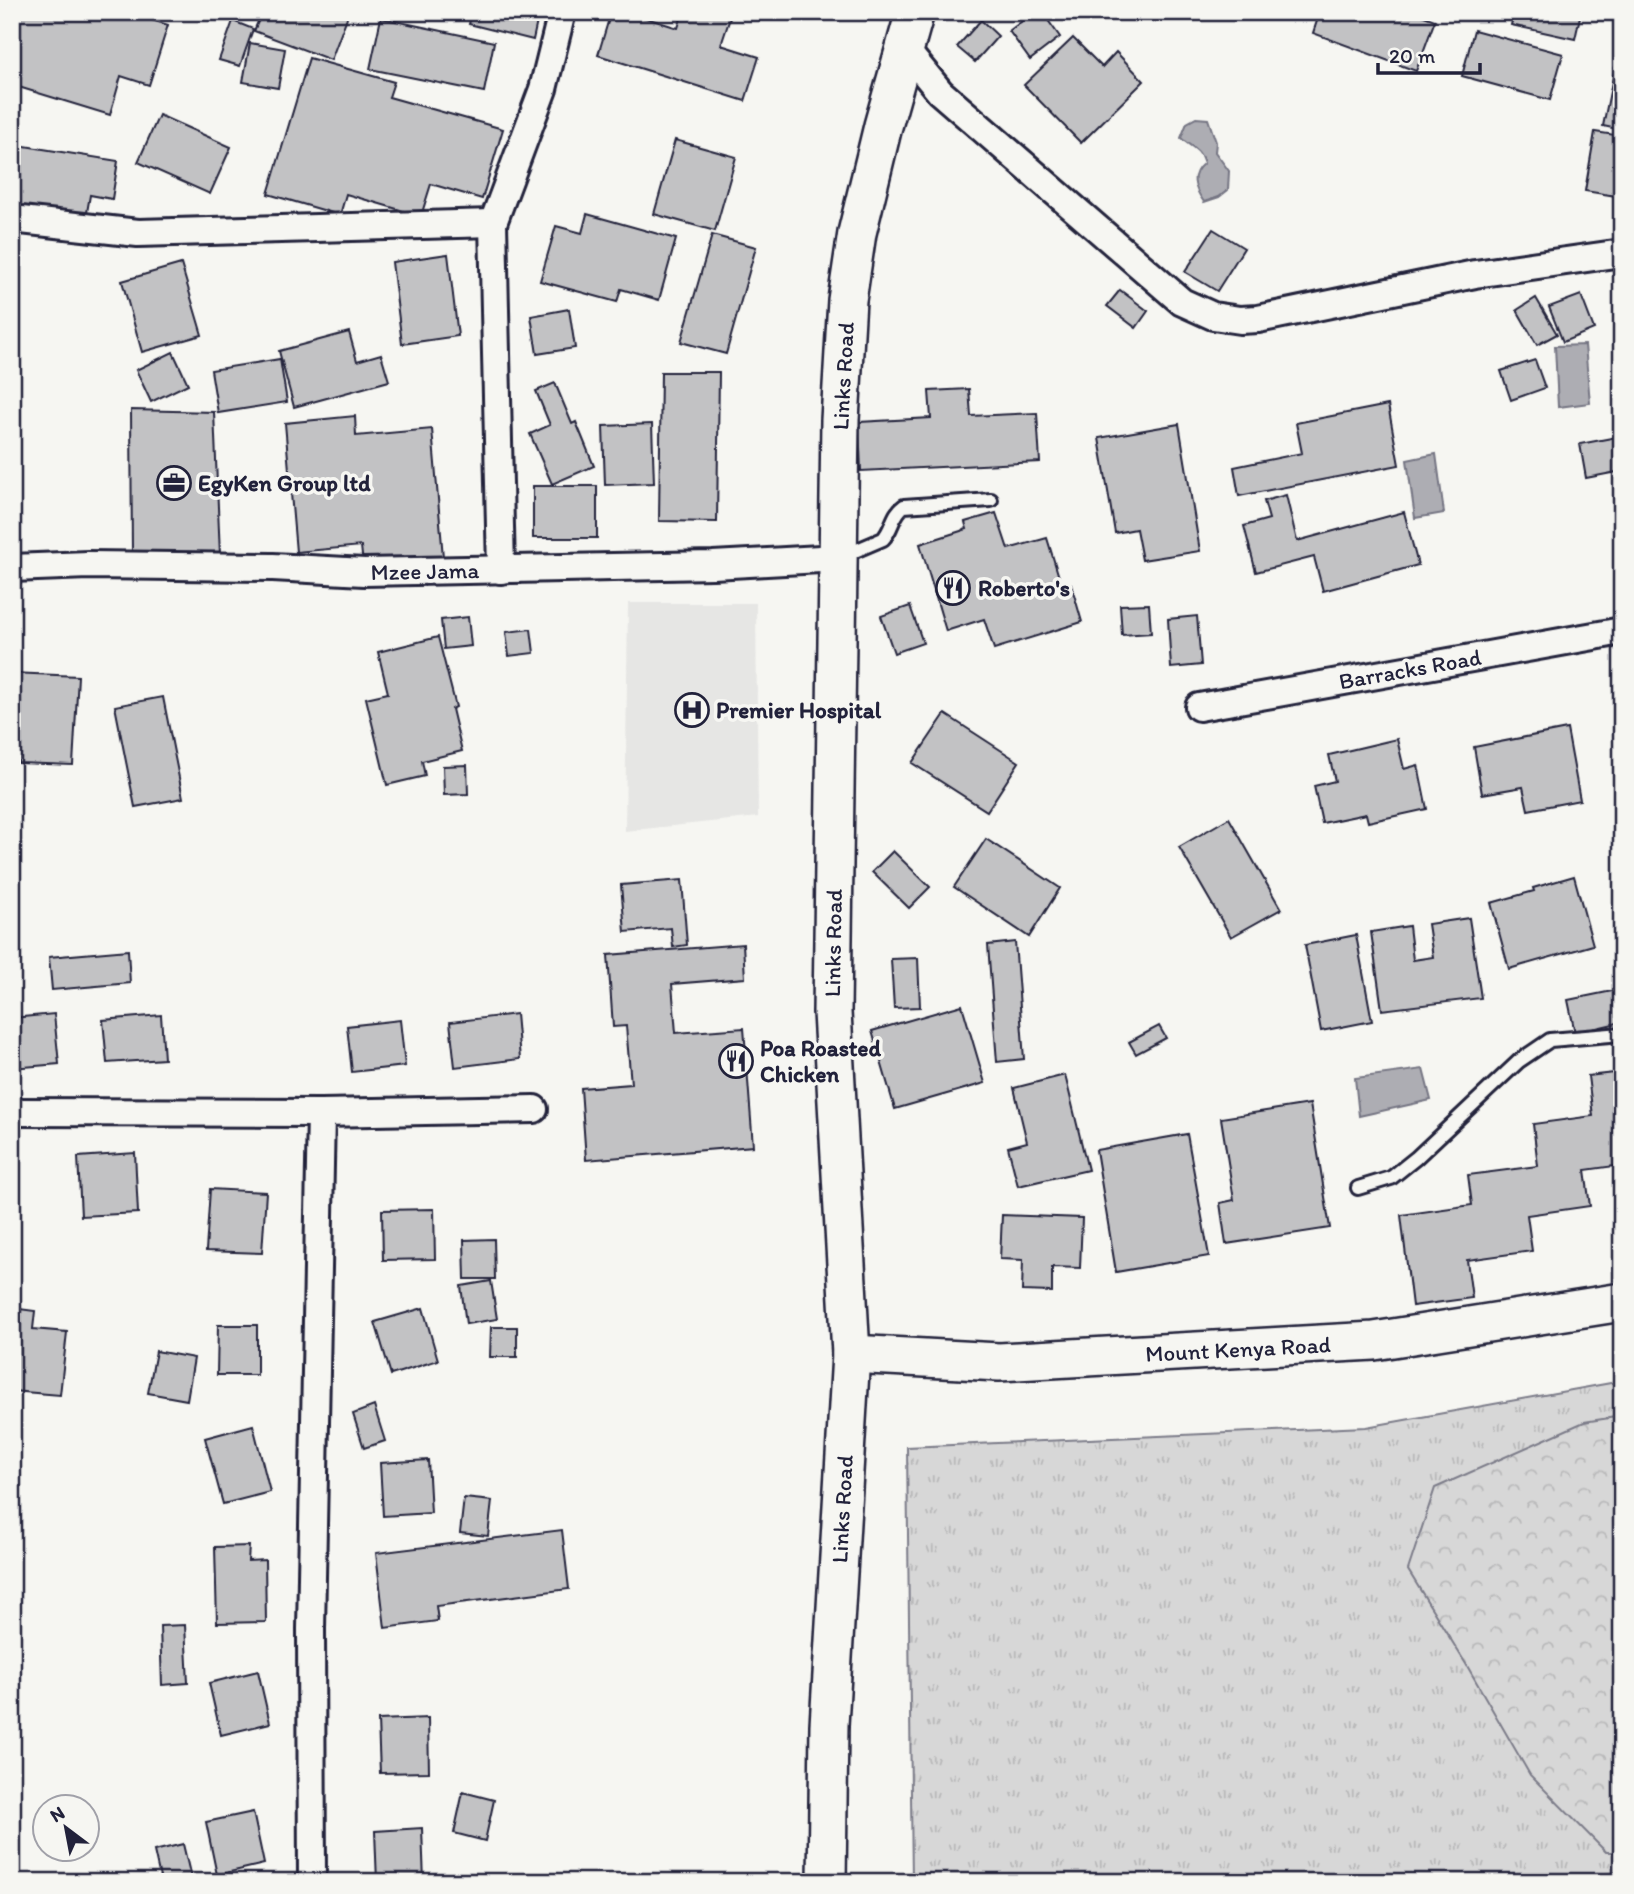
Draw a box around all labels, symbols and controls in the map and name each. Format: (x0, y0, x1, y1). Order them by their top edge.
scale bar (1378, 32, 1480, 76)
text: 20 m (1389, 43, 1436, 68)
street label: Links Road (826, 321, 860, 431)
office icon: EgyKen Group ltd (155, 464, 193, 502)
place label: EgyKen Group ltd (198, 469, 371, 497)
street label: Mzee Jama (370, 556, 480, 586)
restaurant icon: Roberto's (934, 569, 972, 607)
place label: Roberto's (978, 574, 1070, 602)
street label: Barracks Road (1337, 643, 1484, 695)
hospital icon: Premier Hospital (673, 691, 711, 729)
place label: Premier Hospital (716, 696, 882, 724)
street label: Links Road (818, 888, 848, 997)
place label: Poa Roasted Chicken (760, 1034, 881, 1088)
restaurant icon: Poa Roasted Chicken (717, 1042, 755, 1080)
street label: Mount Kenya Road (1145, 1330, 1331, 1368)
street label: Links Road (825, 1454, 859, 1564)
north arrow (32, 1792, 102, 1862)
text: N (46, 1801, 69, 1827)

